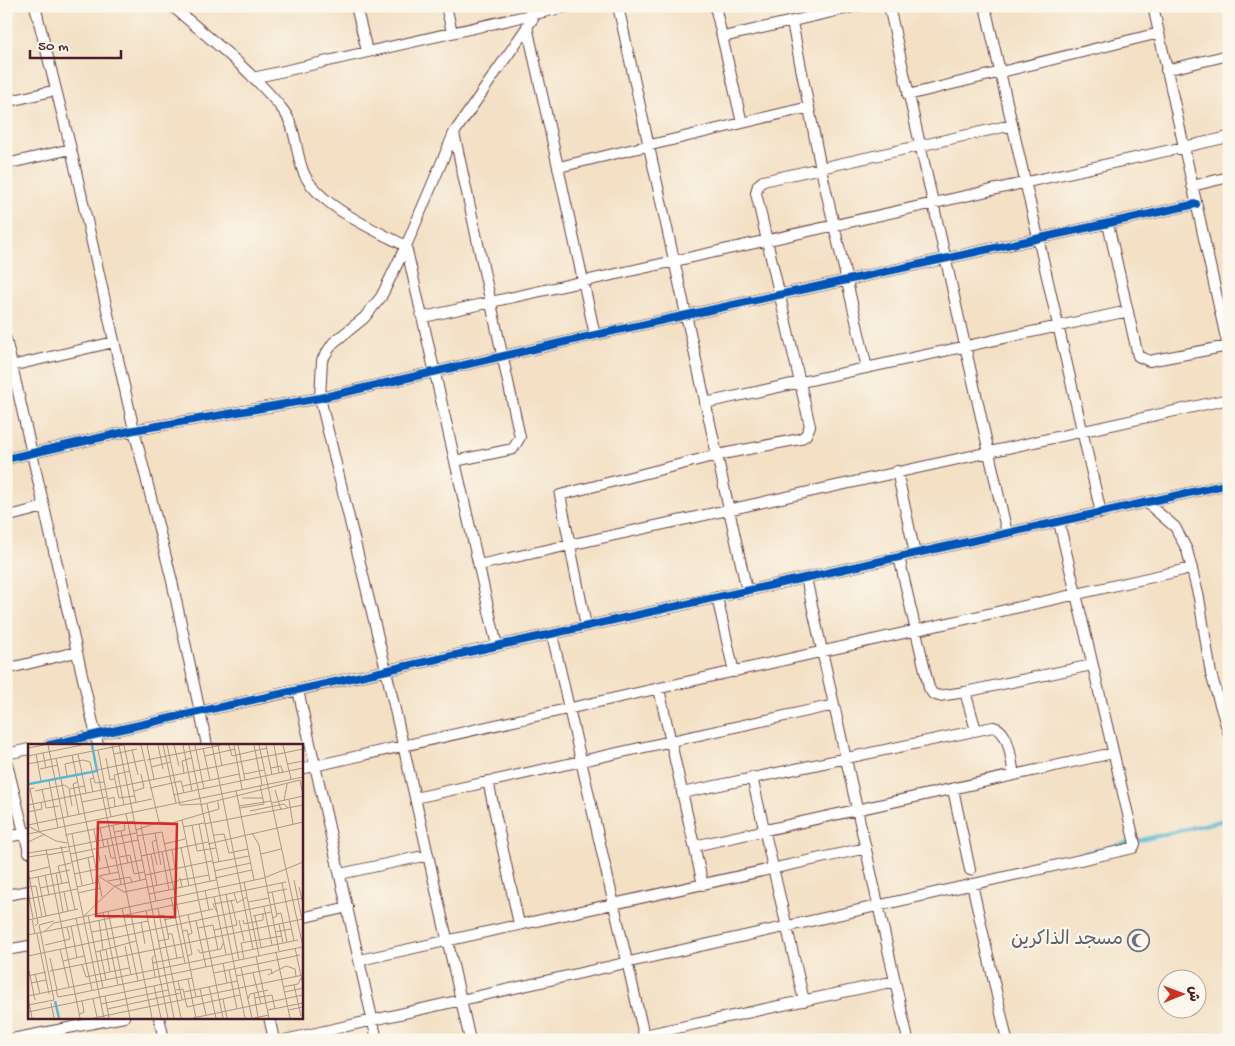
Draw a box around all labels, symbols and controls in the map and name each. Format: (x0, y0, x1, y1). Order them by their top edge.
scale bar (30, 28, 121, 60)
text: 50 m (38, 38, 69, 56)
inset map (28, 744, 302, 1018)
mosque icon: مسجد الذاكرين (1127, 928, 1151, 952)
place label: مسجد الذاكرين (1011, 929, 1123, 952)
north arrow (1158, 968, 1208, 1018)
text: ش (1184, 986, 1201, 1002)

